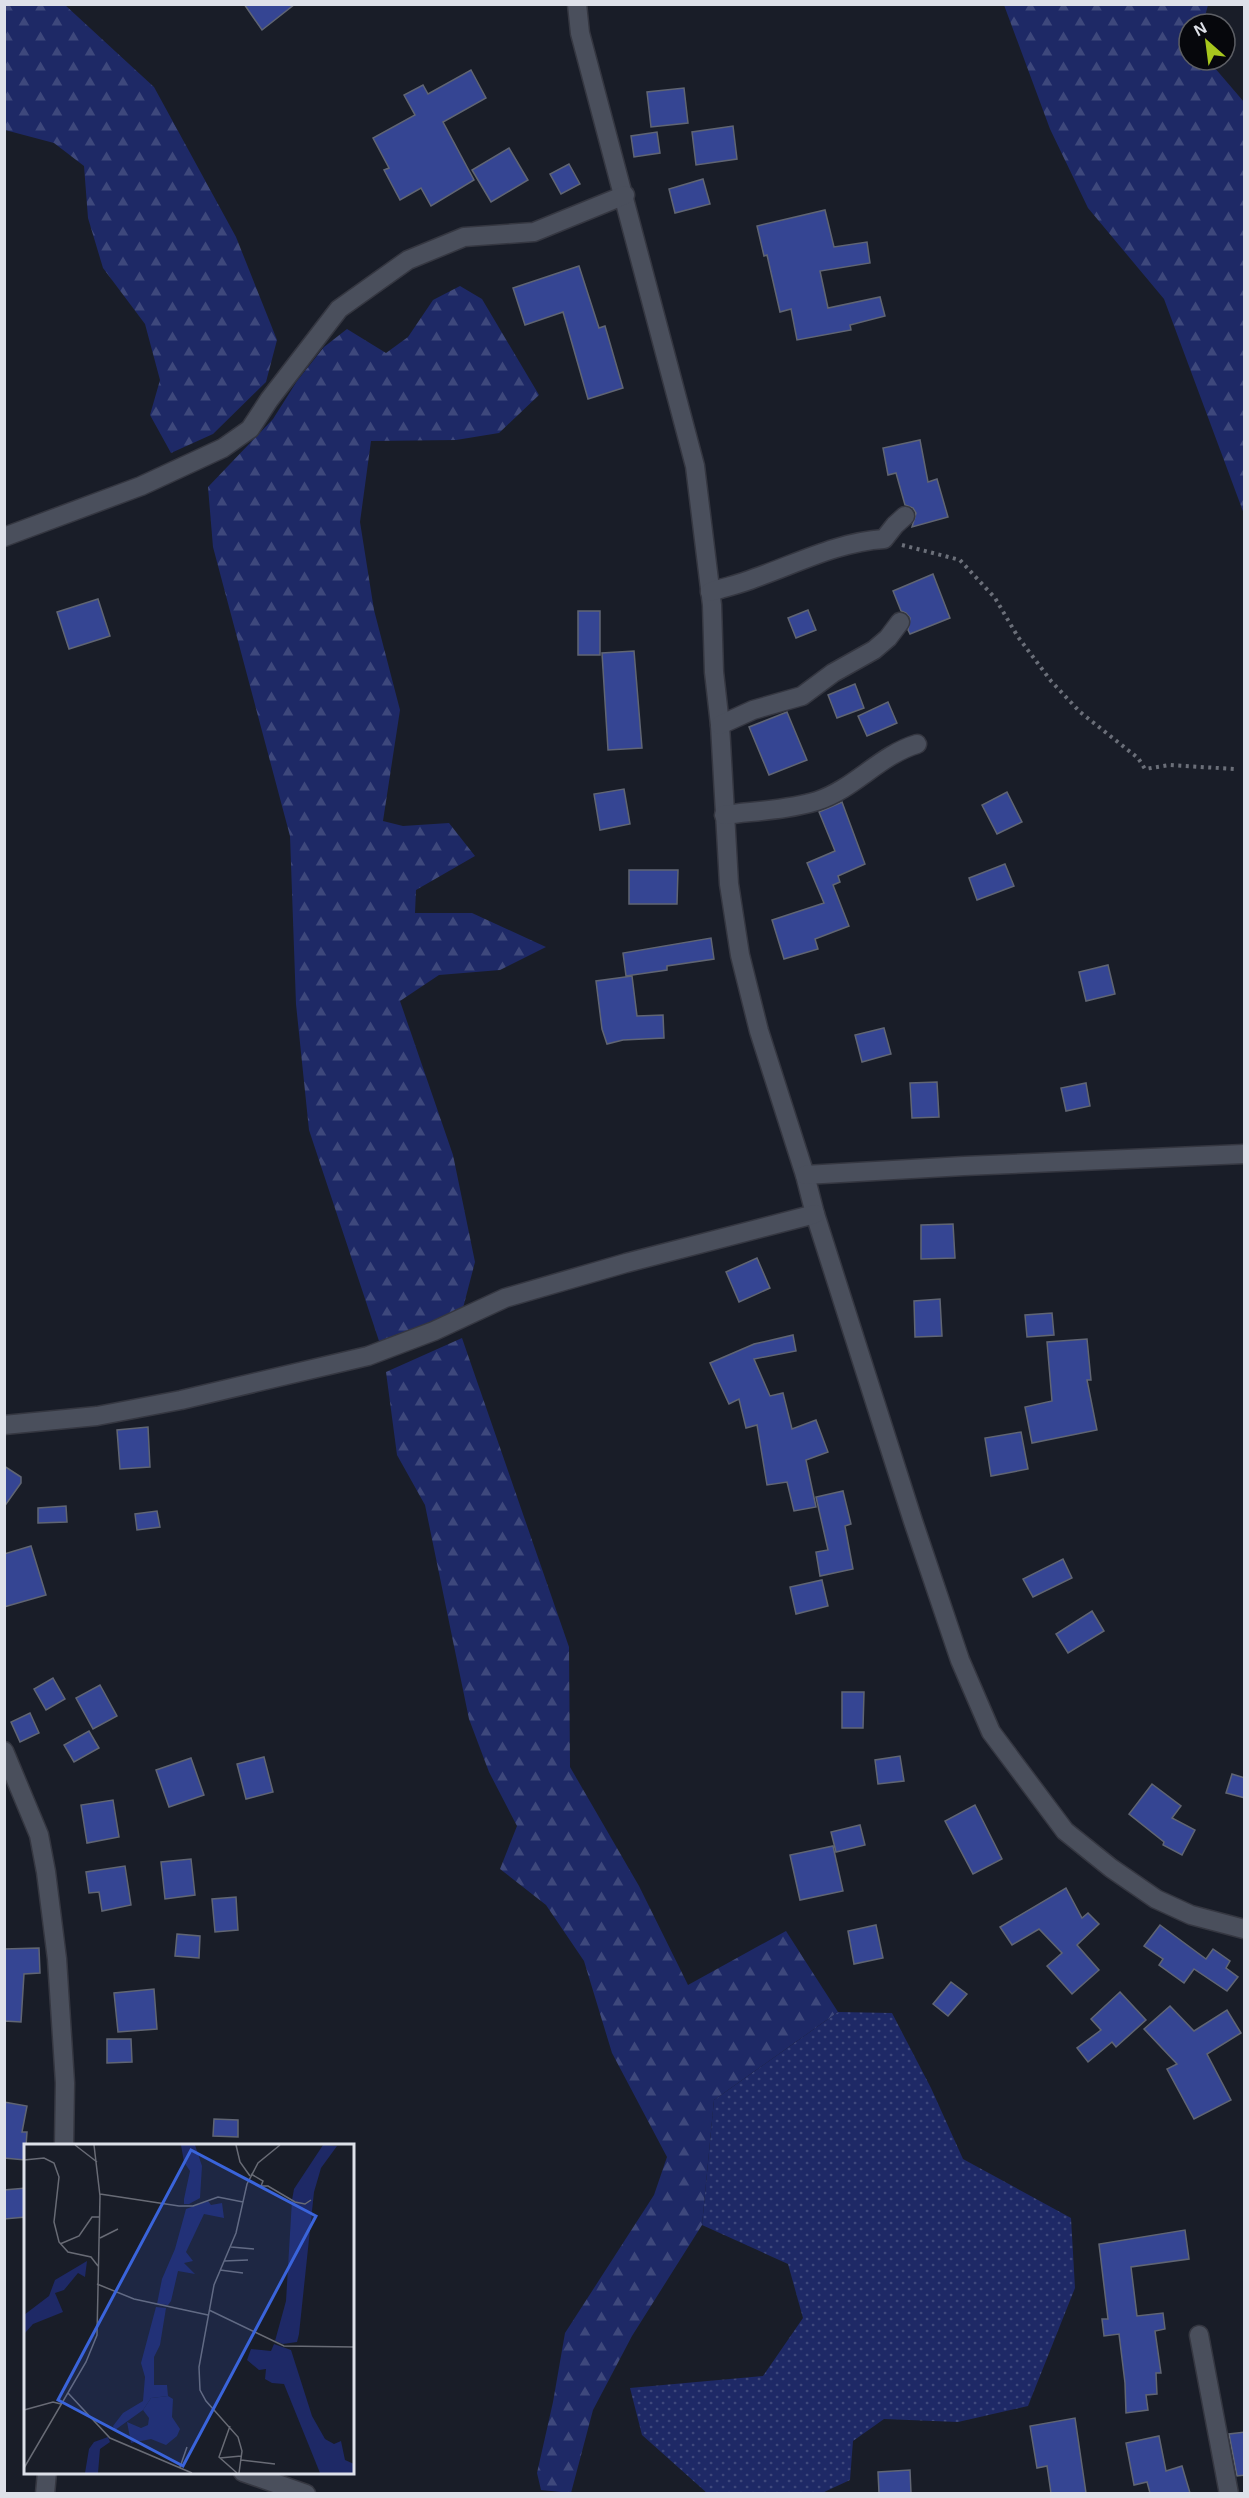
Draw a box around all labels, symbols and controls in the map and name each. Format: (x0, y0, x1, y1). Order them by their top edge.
north arrow (1177, 12, 1237, 72)
text: N (1191, 19, 1209, 39)
inset map (24, 2144, 354, 2474)

